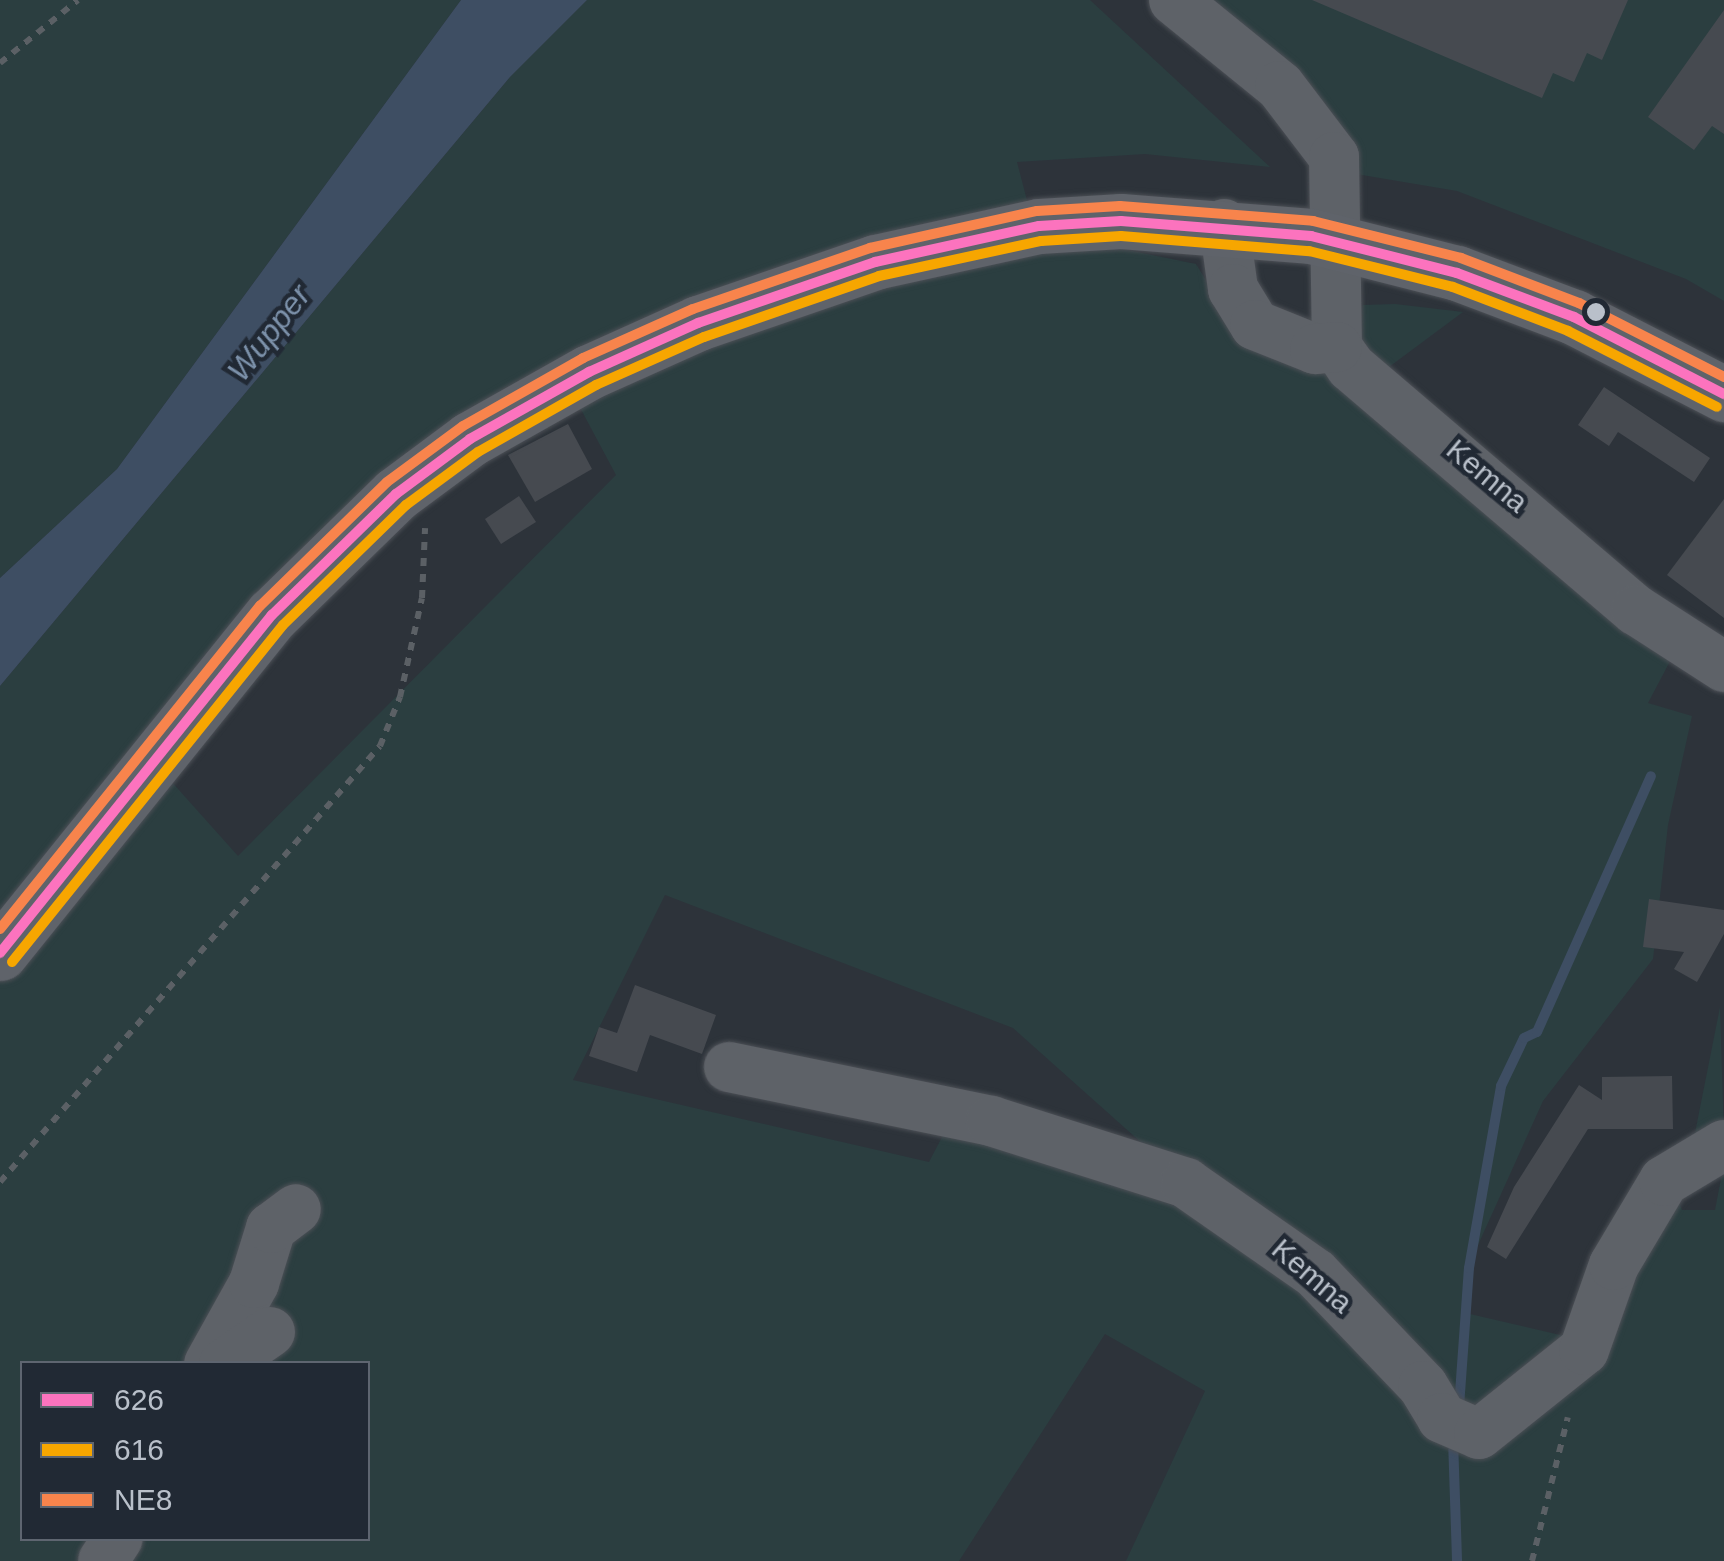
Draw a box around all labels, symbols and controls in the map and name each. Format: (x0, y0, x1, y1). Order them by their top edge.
water label: Wupper (219, 277, 319, 389)
unlabelled marker (1586, 302, 1606, 322)
street label: Kemna (1439, 432, 1535, 520)
street label: Kemna (1264, 1231, 1360, 1321)
legend (20, 1361, 370, 1541)
text: 626 (114, 1383, 164, 1416)
text: 616 (114, 1433, 164, 1466)
text: NE8 (114, 1483, 172, 1516)

